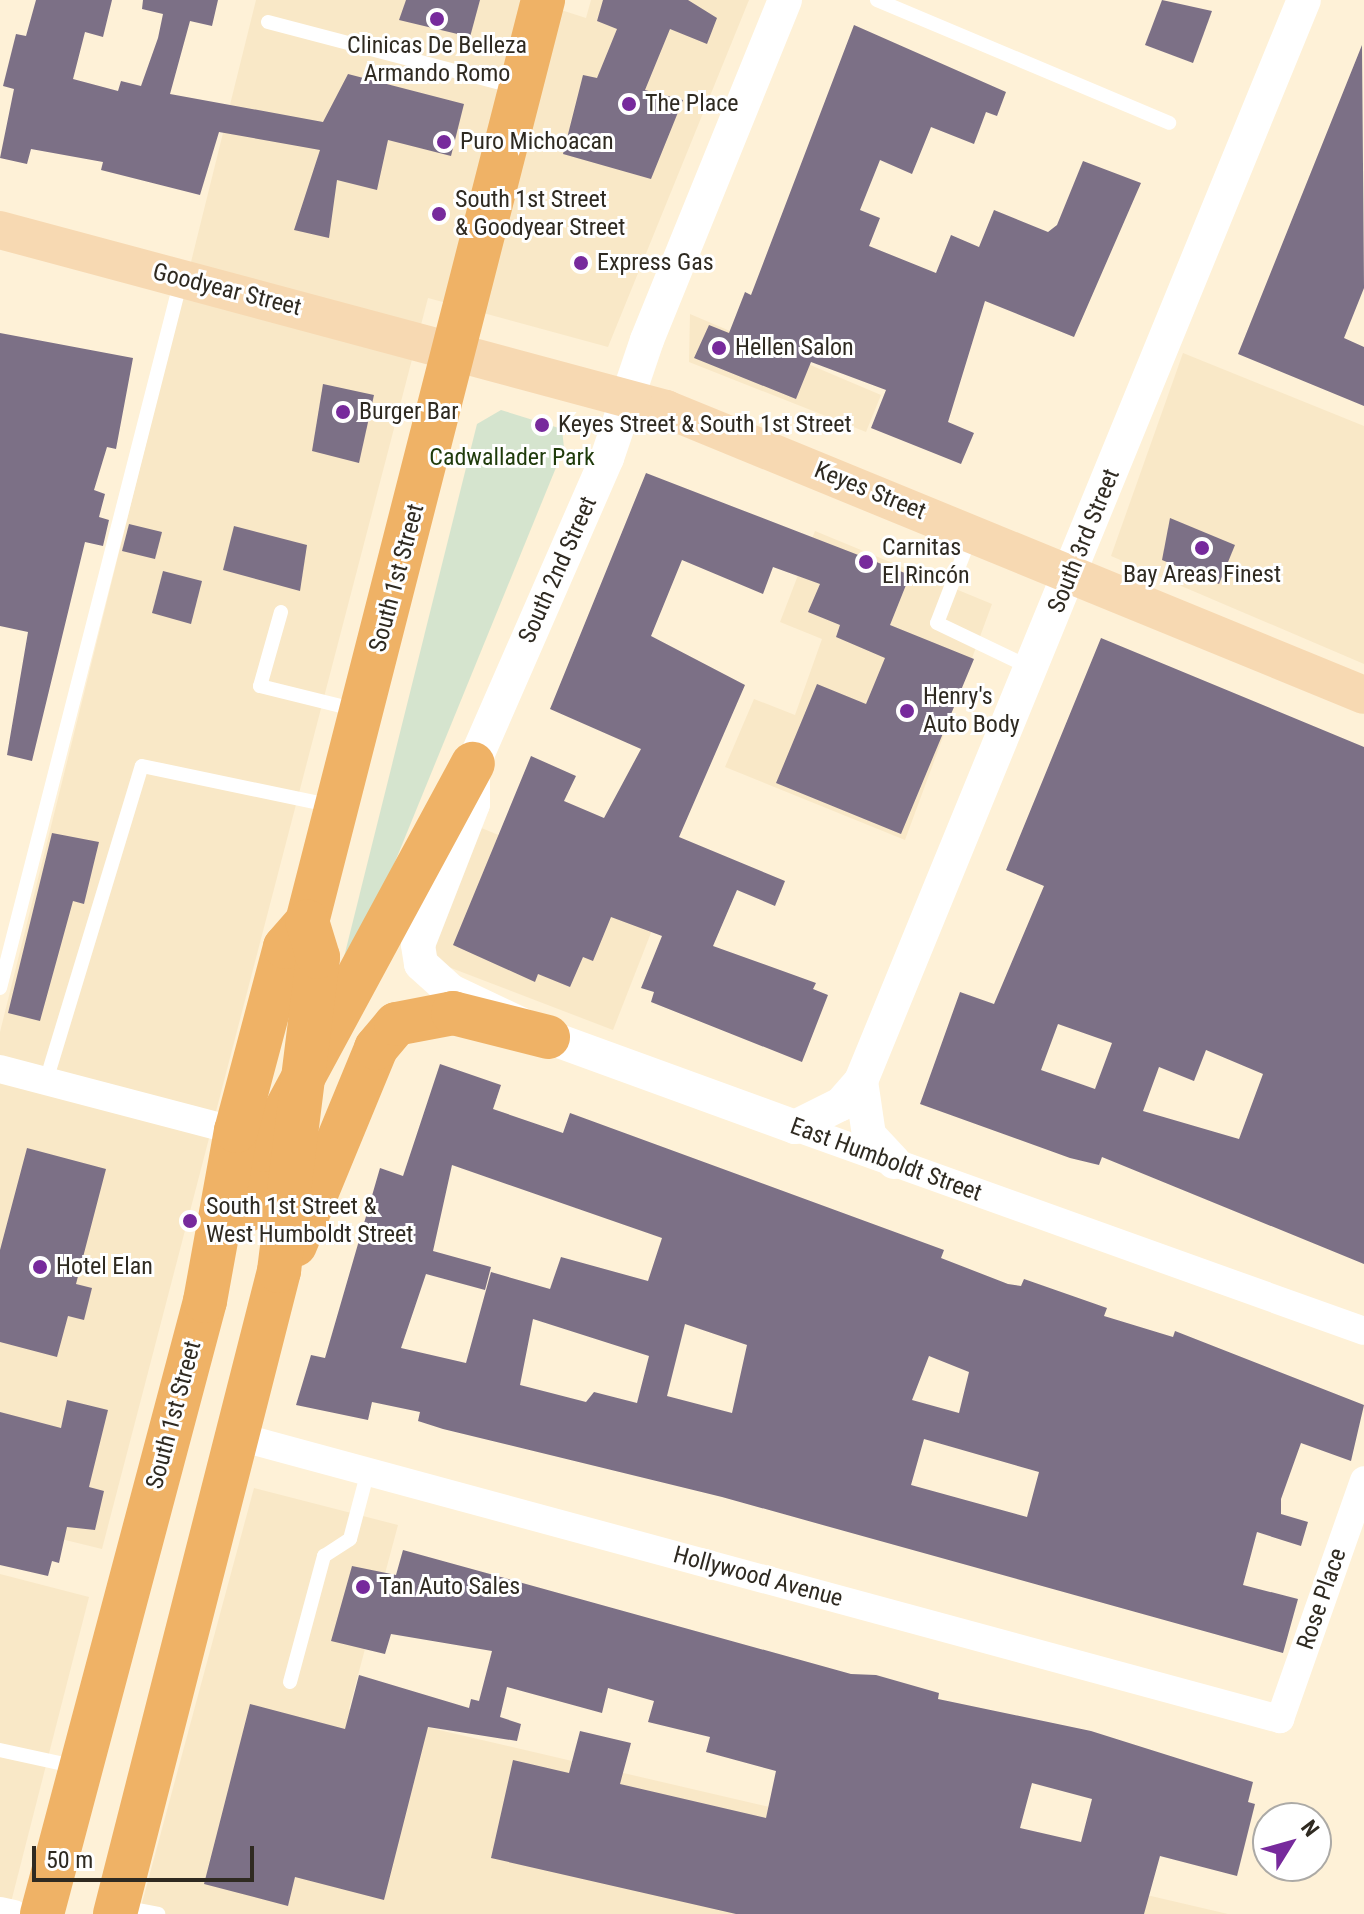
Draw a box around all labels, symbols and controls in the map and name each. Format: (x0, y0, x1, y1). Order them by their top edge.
marker: Clinicas De Belleza Armando Romo (428, 10, 446, 28)
place label: Clinicas De Belleza Armando Romo (347, 32, 527, 88)
place label: The Place (645, 90, 738, 118)
marker: The Place (620, 95, 638, 113)
place label: Puro Michoacan (460, 128, 614, 156)
marker: Puro Michoacan (435, 133, 453, 151)
place label: South 1st Street & Goodyear Street (455, 186, 625, 242)
marker: South 1st Street & Goodyear Street (430, 205, 448, 223)
place label: Express Gas (597, 249, 714, 277)
marker: Express Gas (572, 254, 590, 272)
street label: Goodyear Street (150, 258, 304, 322)
place label: Hellen Salon (735, 334, 854, 362)
marker: Hellen Salon (710, 339, 728, 357)
place label: Burger Bar (359, 398, 459, 426)
marker: Burger Bar (334, 403, 352, 421)
place label: Keyes Street & South 1st Street (558, 411, 852, 439)
marker: Keyes Street & South 1st Street (533, 416, 551, 434)
park label: Cadwallader Park (429, 444, 595, 472)
street label: Keyes Street (810, 456, 930, 526)
street label: South 3rd Street (1042, 465, 1126, 617)
street label: South 2nd Street (513, 492, 603, 648)
street label: South 1st Street (363, 501, 431, 655)
place label: Carnitas El Rincón (882, 534, 970, 590)
marker: Bay Areas Finest (1193, 539, 1211, 557)
marker: Carnitas El Rincón (857, 553, 875, 571)
place label: Bay Areas Finest (1123, 561, 1281, 589)
place label: Henry's Auto Body (923, 683, 1020, 739)
marker: Henry's Auto Body (898, 702, 916, 720)
street label: East Humboldt Street (786, 1112, 986, 1208)
place label: South 1st Street & West Humboldt Street (206, 1193, 413, 1249)
marker: South 1st Street & West Humboldt Street (181, 1212, 199, 1230)
place label: Hotel Elan (56, 1253, 153, 1281)
marker: Hotel Elan (31, 1258, 49, 1276)
street label: South 1st Street (140, 1338, 208, 1492)
street label: Hollywood Avenue (670, 1541, 846, 1613)
street label: Rose Place (1291, 1545, 1353, 1653)
place label: Tan Auto Sales (379, 1573, 520, 1601)
marker: Tan Auto Sales (354, 1578, 372, 1596)
north arrow (1252, 1802, 1332, 1882)
text: N (1296, 1816, 1324, 1841)
scale bar (36, 1830, 258, 1880)
text: 50 m (46, 1846, 93, 1874)

